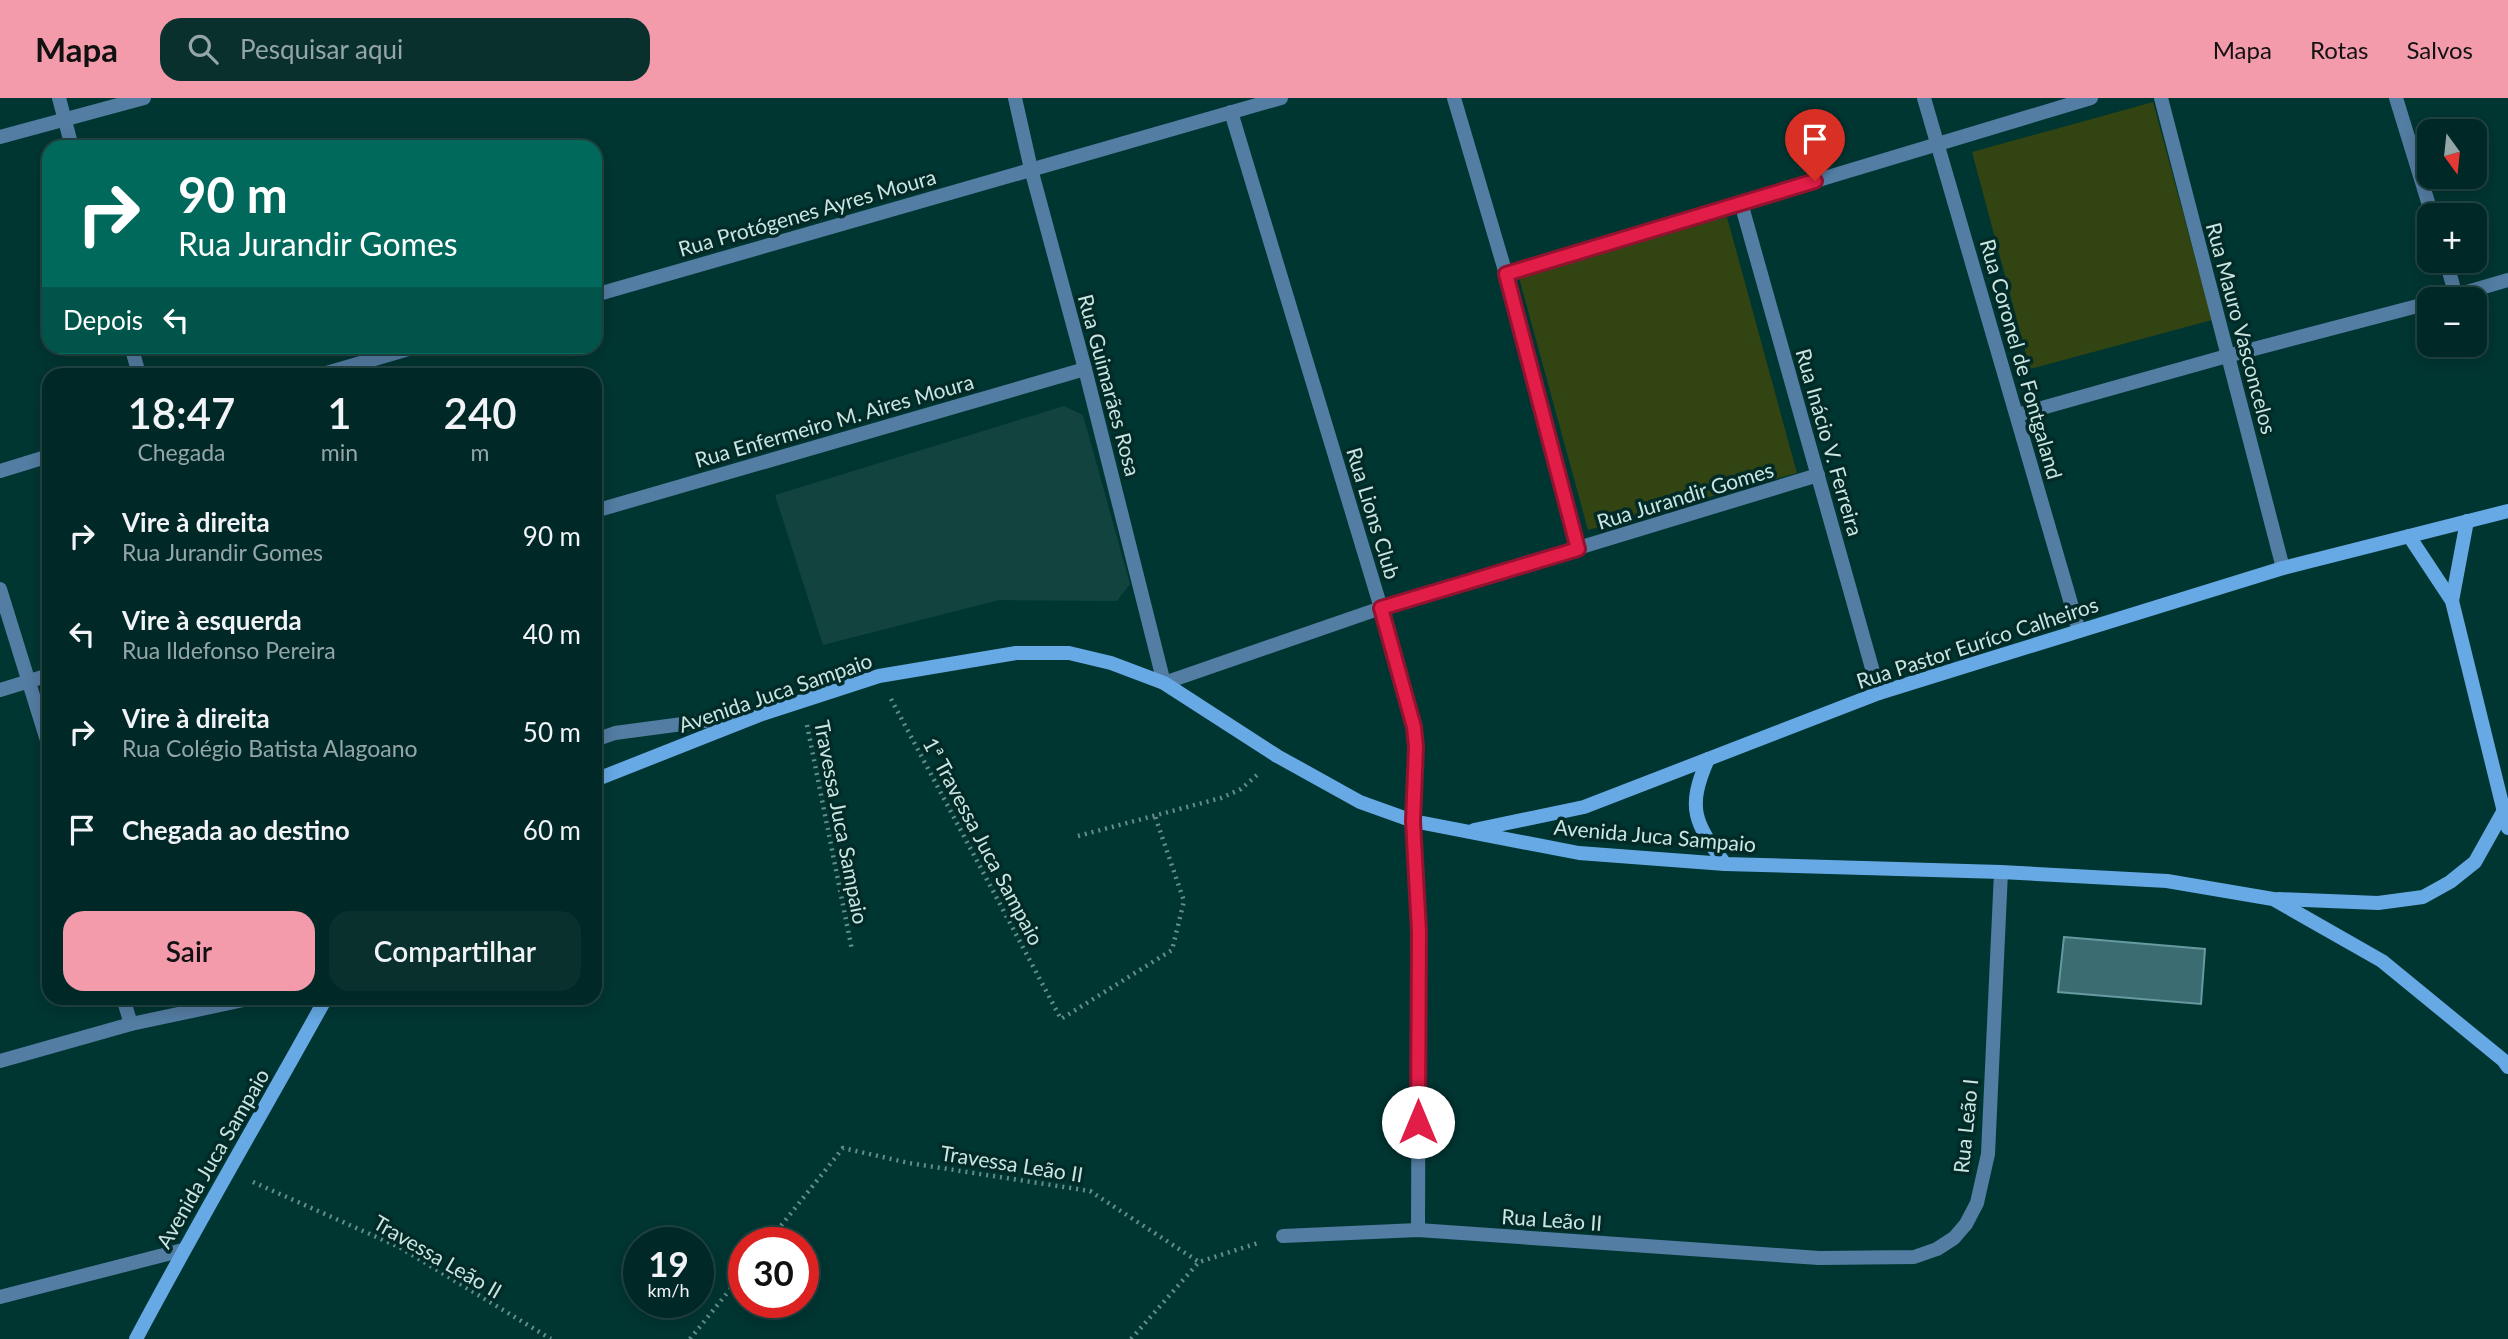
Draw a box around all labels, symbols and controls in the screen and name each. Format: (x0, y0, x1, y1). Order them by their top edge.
search box (160, 18, 650, 81)
text: Mapa (35, 29, 118, 69)
icon: search (184, 30, 222, 68)
text: Pesquisar aqui (240, 33, 403, 65)
text: Mapa (2213, 35, 2272, 64)
text: Rotas (2310, 35, 2369, 64)
text: Salvos (2407, 35, 2473, 64)
pin (1785, 109, 1845, 181)
north arrow (2417, 119, 2487, 189)
map controls (2417, 119, 2487, 357)
icon: arrive (1796, 120, 1834, 158)
street label: Rua Protógenes Ayres Moura (675, 163, 939, 261)
text: 90 m (178, 165, 288, 223)
icon: right (63, 168, 154, 259)
button: + (2417, 203, 2487, 273)
street label: Rua Mauro Vasconcelos (2202, 220, 2282, 436)
text: Rua Jurandir Gomes (178, 224, 458, 263)
street label: Rua Coronel de Fontgaland (1976, 236, 2068, 482)
button: − (2417, 287, 2487, 357)
street label: Rua Guimarães Rosa (1074, 291, 1146, 479)
icon: left (157, 301, 195, 339)
text: Depois (63, 304, 143, 336)
street label: Rua Inácio V. Ferreira (1791, 345, 1869, 539)
street label: Rua Enfermeiro M. Aires Moura (692, 368, 976, 472)
text: 18:47 (127, 388, 235, 438)
text: 1 (327, 388, 352, 438)
text: 240 (444, 388, 517, 438)
text: Chegada (137, 438, 225, 466)
text: min (321, 438, 358, 466)
text: m (471, 438, 490, 466)
street label: Rua Lions Club (1342, 444, 1406, 582)
street label: Rua Jurandir Gomes (1594, 456, 1776, 534)
text: Vire à direita (122, 506, 270, 538)
icon: right (63, 517, 101, 555)
text: 90 m (523, 520, 581, 552)
text: Rua Jurandir Gomes (122, 538, 323, 566)
street label: Rua Pastor Euríco Calheiros (1853, 591, 2101, 693)
text: Vire à esquerda (122, 604, 302, 636)
icon: left (63, 615, 101, 653)
text: 40 m (523, 618, 581, 650)
text: Rua Ildefonso Pereira (122, 636, 336, 664)
street label: Avenida Juca Sampaio (675, 647, 875, 737)
text: Vire à direita (122, 702, 270, 734)
icon: right (63, 713, 101, 751)
text: 50 m (523, 716, 581, 748)
street label: Travessa Juca Sampaio (810, 718, 874, 926)
street label: 1ª Travessa Juca Sampaio (919, 733, 1049, 949)
text: Rua Colégio Batista Alagoano (122, 734, 418, 762)
icon: arrive (63, 811, 101, 849)
text: Chegada ao destino (122, 814, 350, 846)
text: 60 m (523, 814, 581, 846)
street label: Avenida Juca Sampaio (1553, 814, 1757, 856)
button: Sair (63, 911, 315, 991)
button: Compartilhar (329, 911, 581, 991)
street label: Avenida Juca Sampaio (150, 1064, 274, 1252)
street label: Rua Leão I (1948, 1077, 1982, 1175)
position arrow (1381, 1085, 1455, 1159)
street label: Travessa Leão II (939, 1139, 1085, 1187)
street label: Rua Leão II (1501, 1203, 1603, 1235)
street label: Travessa Leão II (369, 1209, 507, 1303)
speed limit sign: 30 (728, 1227, 819, 1318)
text: 19 (648, 1242, 689, 1284)
text: km/h (647, 1279, 690, 1301)

